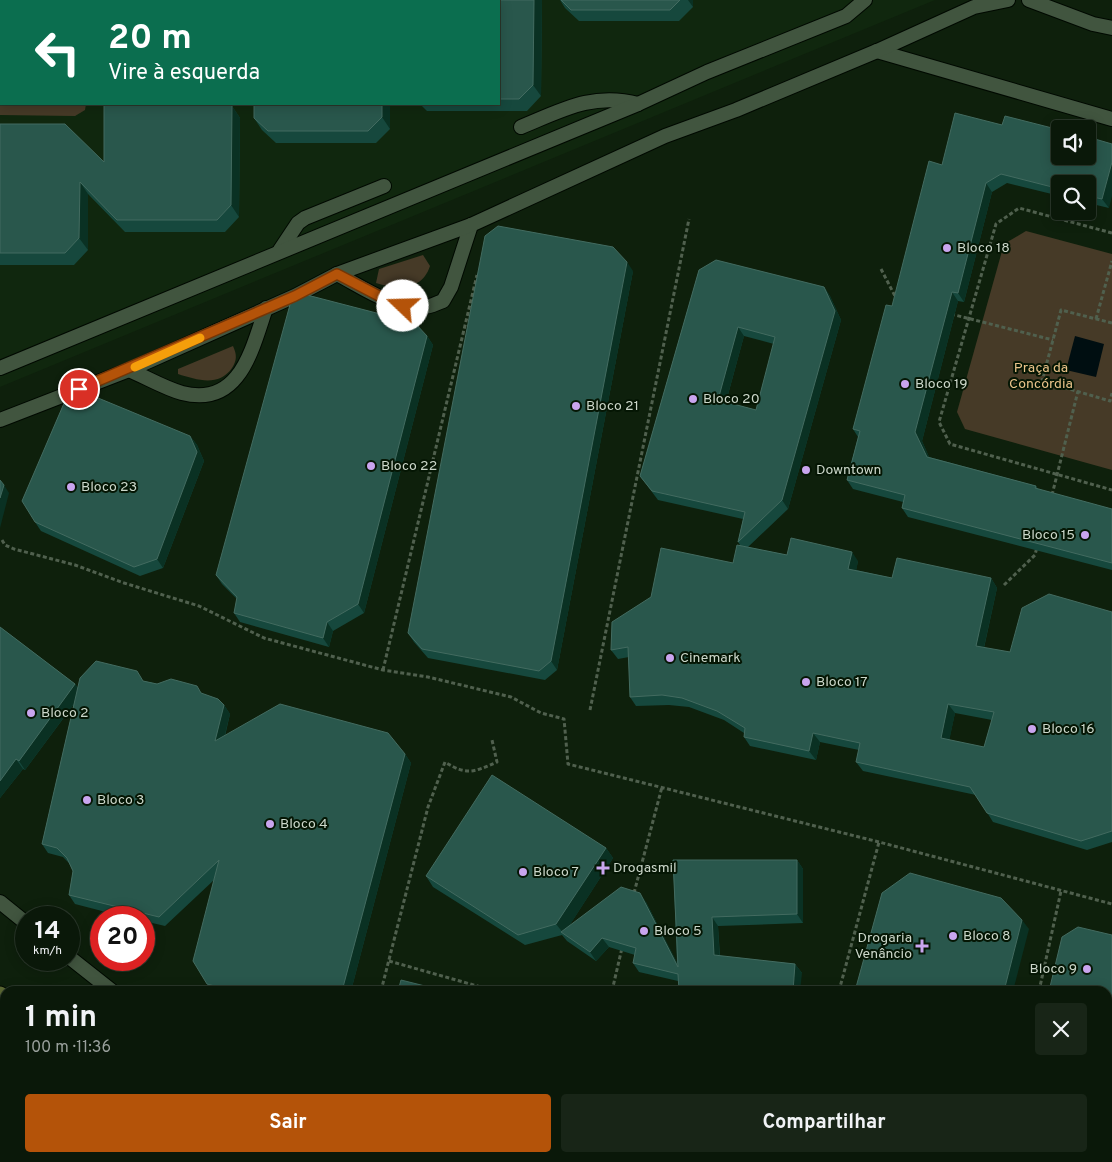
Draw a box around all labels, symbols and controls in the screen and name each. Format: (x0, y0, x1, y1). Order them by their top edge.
text: 20 m (108, 17, 192, 61)
icon: left (25, 20, 90, 85)
text: Vire à esquerda (108, 60, 260, 87)
map controls (1051, 120, 1096, 220)
button: sound (1051, 120, 1096, 165)
button: search (1051, 175, 1096, 220)
place label: Bloco 18 (957, 240, 1010, 257)
marker: Bloco 18 (941, 242, 953, 254)
position arrow (376, 279, 428, 331)
park label: Praça da Concórdia (1009, 360, 1073, 393)
pin (58, 368, 100, 410)
icon: arrive (65, 375, 93, 403)
place label: Bloco 19 (915, 376, 968, 393)
marker: Bloco 19 (899, 378, 911, 390)
place label: Bloco 20 (703, 391, 760, 408)
marker: Bloco 20 (687, 393, 699, 405)
place label: Bloco 21 (586, 398, 639, 415)
marker: Bloco 21 (570, 400, 582, 412)
place label: Bloco 22 (381, 458, 437, 475)
marker: Bloco 22 (365, 460, 377, 472)
place label: Downtown (816, 462, 881, 479)
marker: Downtown (800, 464, 812, 476)
place label: Bloco 23 (81, 479, 137, 496)
marker: Bloco 23 (65, 481, 77, 493)
place label: Bloco 15 (1022, 527, 1075, 544)
marker: Bloco 15 (1079, 529, 1091, 541)
place label: Cinemark (680, 650, 741, 667)
marker: Cinemark (664, 652, 676, 664)
place label: Bloco 17 (816, 674, 868, 691)
marker: Bloco 17 (800, 676, 812, 688)
place label: Bloco 2 (41, 705, 89, 722)
marker: Bloco 2 (25, 707, 37, 719)
place label: Bloco 16 (1042, 721, 1095, 738)
marker: Bloco 16 (1026, 723, 1038, 735)
place label: Bloco 3 (97, 792, 145, 809)
marker: Bloco 3 (81, 794, 93, 806)
place label: Bloco 4 (280, 816, 328, 833)
marker: Bloco 4 (264, 818, 276, 830)
place label: Drogasmil (613, 860, 677, 877)
marker: Drogasmil (597, 862, 609, 874)
place label: Bloco 7 (533, 864, 579, 881)
marker: Bloco 7 (517, 866, 529, 878)
speed limit sign: 20 (90, 906, 155, 971)
text: 14 (34, 916, 61, 948)
place label: Bloco 5 (654, 923, 702, 940)
marker: Bloco 5 (638, 925, 650, 937)
place label: Bloco 8 (963, 928, 1011, 945)
place label: Drogaria Venâncio (855, 930, 912, 963)
marker: Bloco 8 (947, 930, 959, 942)
marker: Drogaria Venâncio (916, 940, 928, 952)
text: km/h (33, 943, 62, 959)
place label: Bloco 9 (1030, 961, 1077, 978)
marker: Bloco 9 (1081, 963, 1093, 975)
text: 1 min (25, 1000, 97, 1037)
button: close (1035, 1003, 1087, 1055)
text: 100 m · 11:36 (25, 1038, 111, 1058)
button: Sair (25, 1094, 551, 1152)
button: Compartilhar (561, 1094, 1087, 1152)

